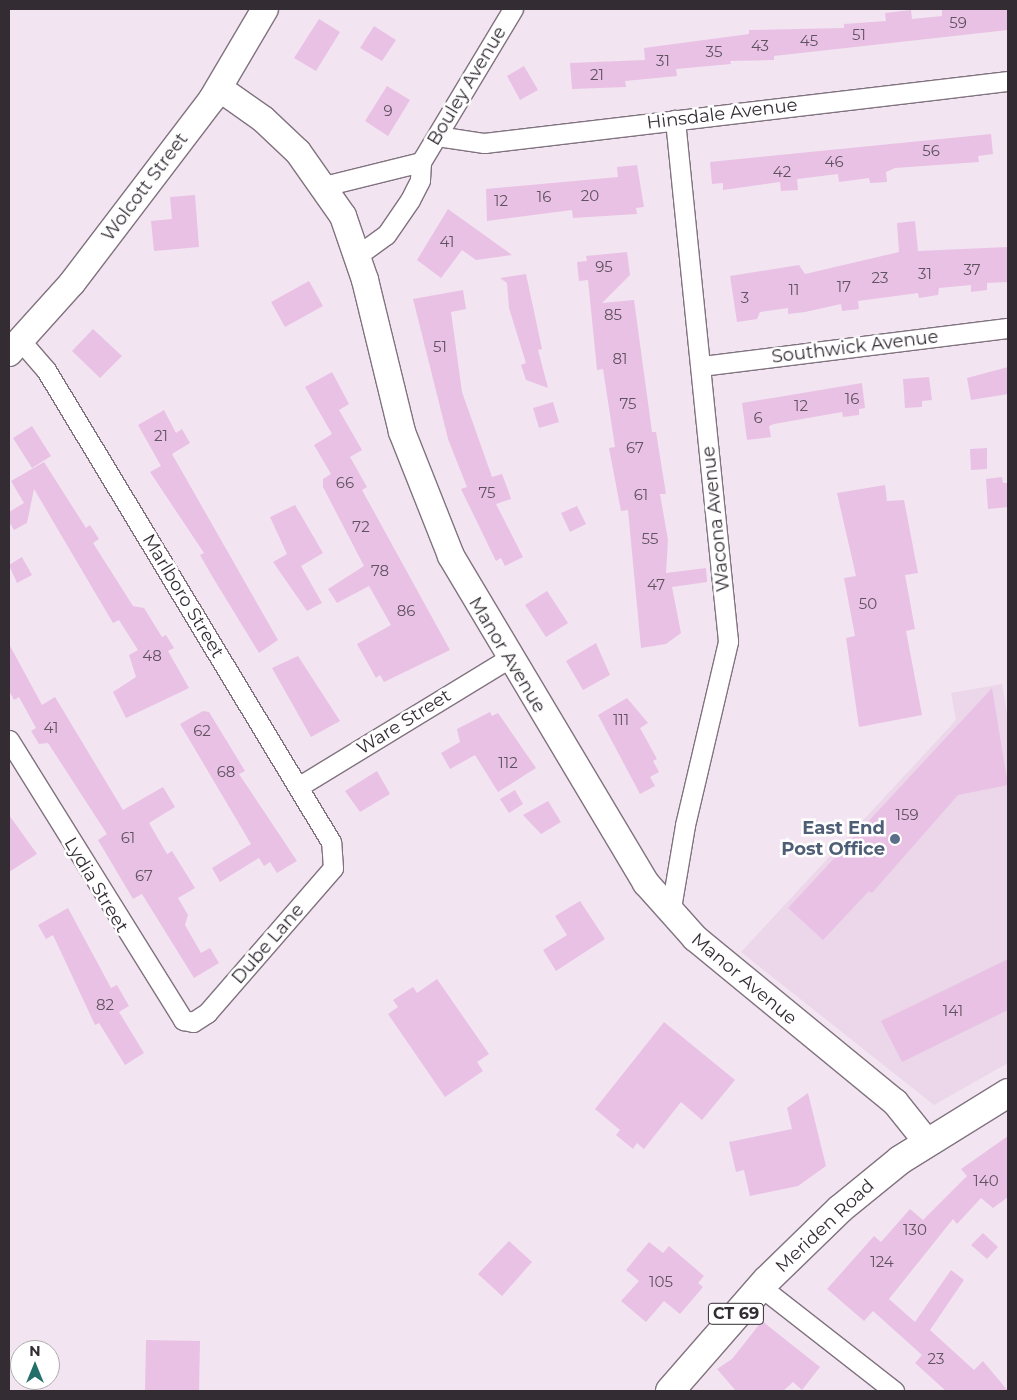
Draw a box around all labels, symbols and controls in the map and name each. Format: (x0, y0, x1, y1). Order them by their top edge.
house number: 59 (949, 14, 967, 32)
street label: Bouley Avenue (423, 23, 511, 149)
house number: 51 (852, 26, 866, 44)
house number: 45 (800, 32, 818, 50)
house number: 43 (751, 37, 769, 55)
house number: 35 (706, 43, 722, 61)
house number: 31 (656, 52, 670, 70)
house number: 21 (590, 66, 604, 84)
street label: Hinsdale Avenue (645, 94, 799, 134)
house number: 9 (383, 102, 393, 120)
street label: Wolcott Street (97, 129, 193, 245)
house number: 56 (922, 142, 940, 160)
house number: 46 (824, 153, 844, 171)
house number: 42 (773, 163, 791, 181)
house number: 20 (581, 187, 599, 205)
house number: 16 (537, 188, 551, 206)
house number: 12 (494, 192, 508, 210)
house number: 41 (440, 233, 454, 251)
house number: 95 (595, 258, 613, 276)
house number: 37 (963, 261, 981, 279)
house number: 31 (918, 265, 932, 283)
house number: 23 (872, 269, 888, 287)
house number: 17 (837, 278, 851, 296)
house number: 11 (789, 281, 799, 299)
house number: 3 (741, 289, 749, 307)
house number: 85 (604, 306, 622, 324)
street label: Southwick Avenue (770, 326, 940, 368)
house number: 51 (433, 338, 447, 356)
house number: 81 (613, 350, 627, 368)
house number: 16 (845, 390, 859, 408)
house number: 75 (619, 395, 637, 413)
house number: 12 (794, 397, 808, 415)
house number: 6 (753, 409, 763, 427)
house number: 21 (154, 427, 168, 445)
house number: 67 (626, 439, 644, 457)
street label: Wacona Avenue (698, 445, 734, 593)
house number: 66 (336, 474, 354, 492)
house number: 75 (478, 484, 496, 502)
house number: 61 (634, 486, 648, 504)
house number: 72 (352, 518, 370, 536)
street label: Marlboro Street (138, 530, 228, 662)
house number: 55 (642, 530, 658, 548)
house number: 78 (371, 562, 389, 580)
house number: 47 (647, 576, 665, 594)
street label: Manor Avenue (464, 593, 550, 717)
house number: 50 (859, 595, 877, 613)
house number: 86 (397, 602, 415, 620)
house number: 48 (142, 647, 162, 665)
street label: Ware Street (353, 685, 455, 759)
house number: 111 (613, 711, 629, 729)
house number: 41 (44, 719, 58, 737)
house number: 62 (193, 722, 211, 740)
house number: 112 (498, 754, 518, 772)
house number: 68 (217, 763, 235, 781)
house number: 159 (895, 806, 919, 824)
place label: East End Post Office (781, 818, 885, 861)
house number: 61 (121, 829, 135, 847)
marker: East End Post Office (889, 833, 901, 845)
street label: Lydia Street (59, 834, 133, 936)
house number: 67 (135, 867, 153, 885)
street label: Dube Lane (227, 900, 309, 988)
street label: Manor Avenue (687, 929, 801, 1029)
house number: 82 (96, 996, 114, 1014)
house number: 141 (943, 1002, 963, 1020)
house number: 140 (973, 1172, 999, 1190)
street label: Meriden Road (771, 1175, 879, 1277)
house number: 130 (903, 1221, 927, 1239)
house number: 124 (870, 1253, 894, 1271)
house number: 105 (649, 1273, 673, 1291)
road number: CT 69 (707, 1300, 765, 1328)
north arrow (10, 1340, 60, 1390)
text: N (29, 1342, 41, 1360)
house number: 23 (928, 1350, 944, 1368)

